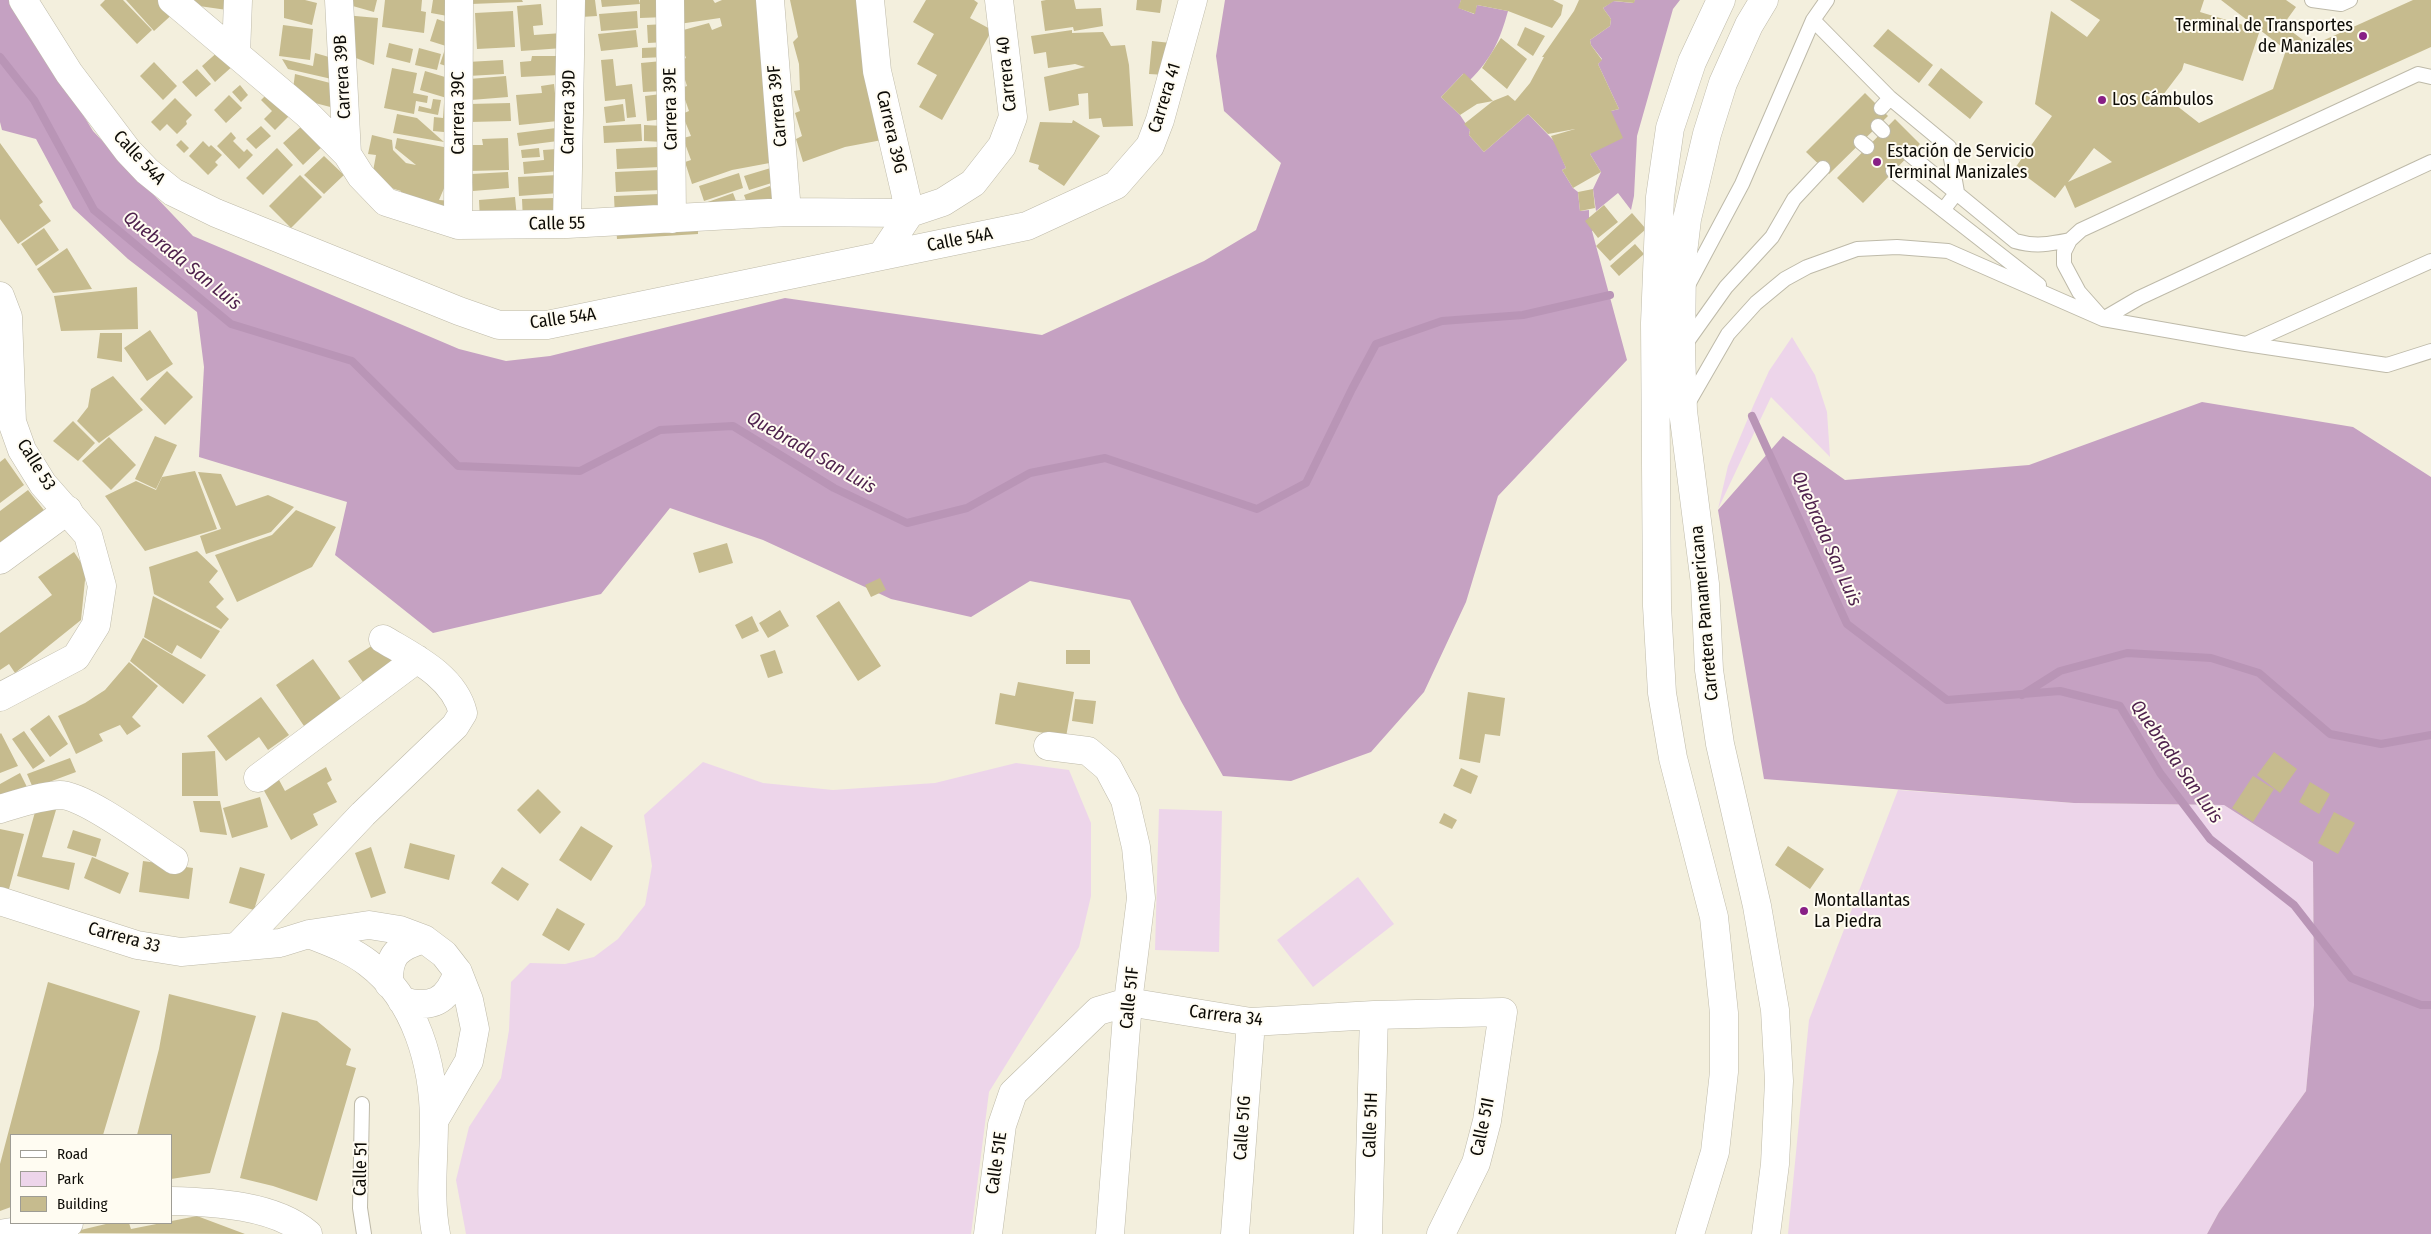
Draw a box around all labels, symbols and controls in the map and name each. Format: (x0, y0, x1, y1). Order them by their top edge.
place label: Terminal de Transportes de Manizales (2175, 15, 2353, 58)
marker: Terminal de Transportes de Manizales (2357, 30, 2369, 42)
street label: Carrera 39B (330, 34, 356, 120)
street label: Carrera 40 (992, 35, 1022, 113)
street label: Carrera 41 (1144, 60, 1186, 136)
street label: Carrera 39F (764, 64, 792, 148)
street label: Carrera 39E (659, 68, 683, 150)
street label: Carrera 39D (557, 69, 581, 155)
street label: Carrera 39C (448, 71, 470, 155)
street label: Carrera 39G (871, 88, 911, 176)
place label: Los Cámbulos (2112, 89, 2213, 111)
marker: Los Cámbulos (2096, 94, 2108, 106)
street label: Calle 54A (108, 126, 170, 190)
place label: Estación de Servicio Terminal Manizales (1887, 141, 2034, 183)
marker: Estación de Servicio Terminal Manizales (1871, 156, 1883, 168)
water label: Quebrada San Luis (118, 206, 246, 316)
street label: Calle 55 (529, 213, 585, 235)
street label: Calle 54A (925, 223, 995, 257)
street label: Calle 54A (529, 304, 597, 334)
water label: Quebrada San Luis (742, 407, 880, 499)
street label: Calle 53 (12, 435, 60, 495)
water label: Quebrada San Luis (1786, 468, 1866, 610)
street label: Carretera Panamericana (1687, 524, 1723, 702)
water label: Quebrada San Luis (2125, 696, 2227, 828)
place label: Montallantas La Piedra (1814, 890, 1910, 932)
marker: Montallantas La Piedra (1798, 905, 1810, 917)
street label: Carrera 33 (86, 918, 162, 958)
street label: Calle 51F (1116, 966, 1144, 1030)
street label: Carrera 34 (1188, 1001, 1264, 1031)
street label: Calle 51H (1359, 1092, 1383, 1158)
street label: Calle 51G (1230, 1095, 1256, 1161)
street label: Calle 51I (1466, 1096, 1500, 1158)
street label: Calle 51E (982, 1130, 1012, 1196)
legend (10, 1134, 172, 1224)
street label: Calle 51 (350, 1142, 372, 1196)
text: Road (57, 1145, 88, 1163)
text: Park (57, 1170, 84, 1188)
text: Building (57, 1195, 108, 1213)

